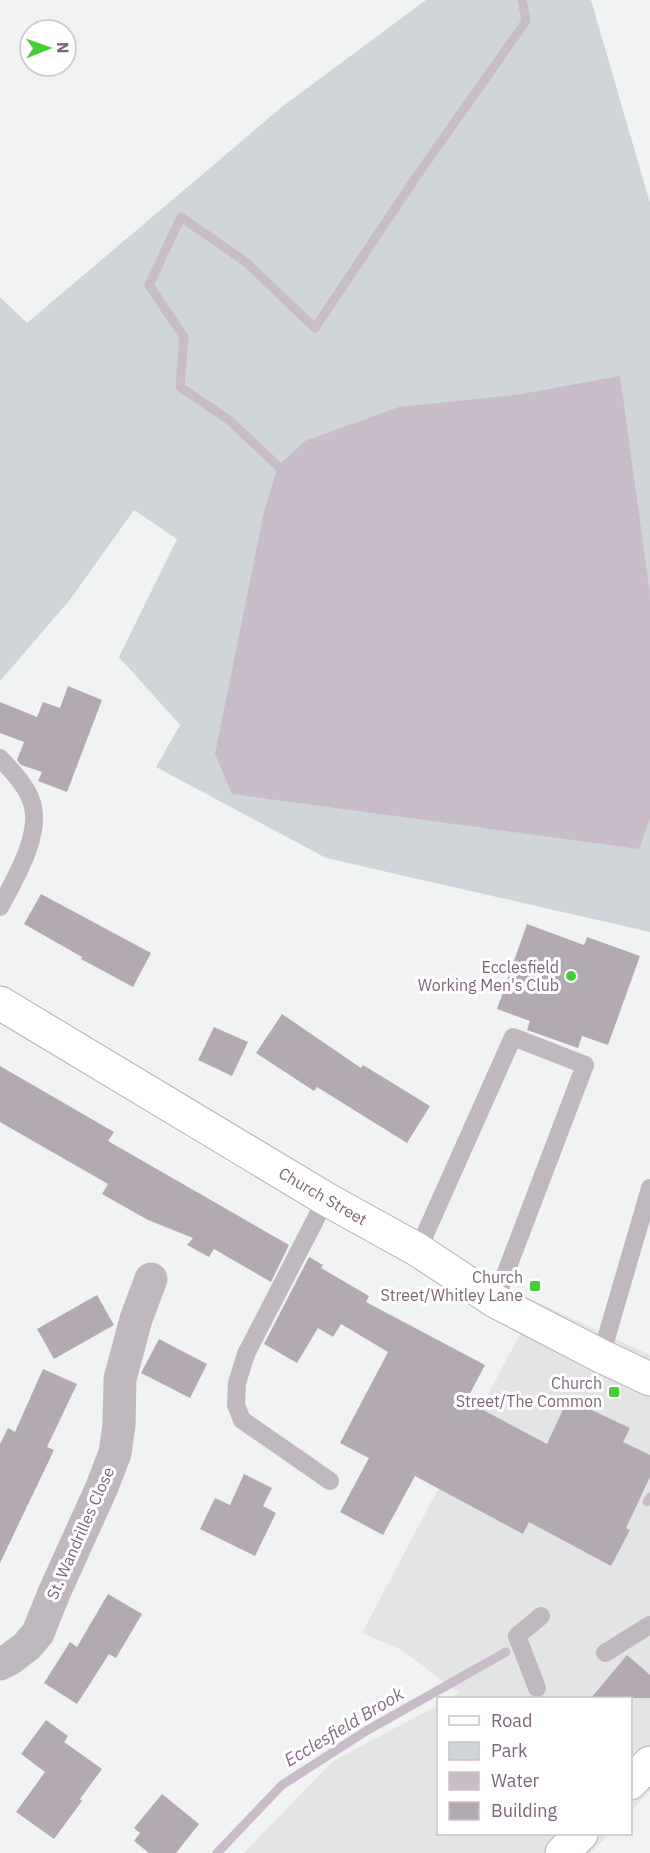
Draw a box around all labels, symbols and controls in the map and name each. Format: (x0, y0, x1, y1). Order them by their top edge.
north arrow (18, 18, 78, 78)
text: N (53, 42, 73, 54)
place label: Ecclesfield Working Men's Club (418, 957, 559, 995)
marker: Ecclesfield Working Men's Club (564, 969, 578, 983)
street label: Church Street (275, 1163, 371, 1229)
place label: Church Street/Whitley Lane (380, 1267, 523, 1305)
marker: Church Street/Whitley Lane (528, 1279, 542, 1293)
place label: Church Street/The Common (456, 1373, 602, 1411)
marker: Church Street/The Common (607, 1385, 621, 1399)
street label: St. Wandrilles Close (42, 1464, 118, 1602)
water label: Ecclesfield Brook (280, 1682, 408, 1771)
legend (437, 1697, 632, 1835)
text: Road (491, 1709, 532, 1732)
text: Park (491, 1739, 528, 1762)
text: Water (491, 1769, 540, 1792)
text: Building (491, 1799, 558, 1822)

